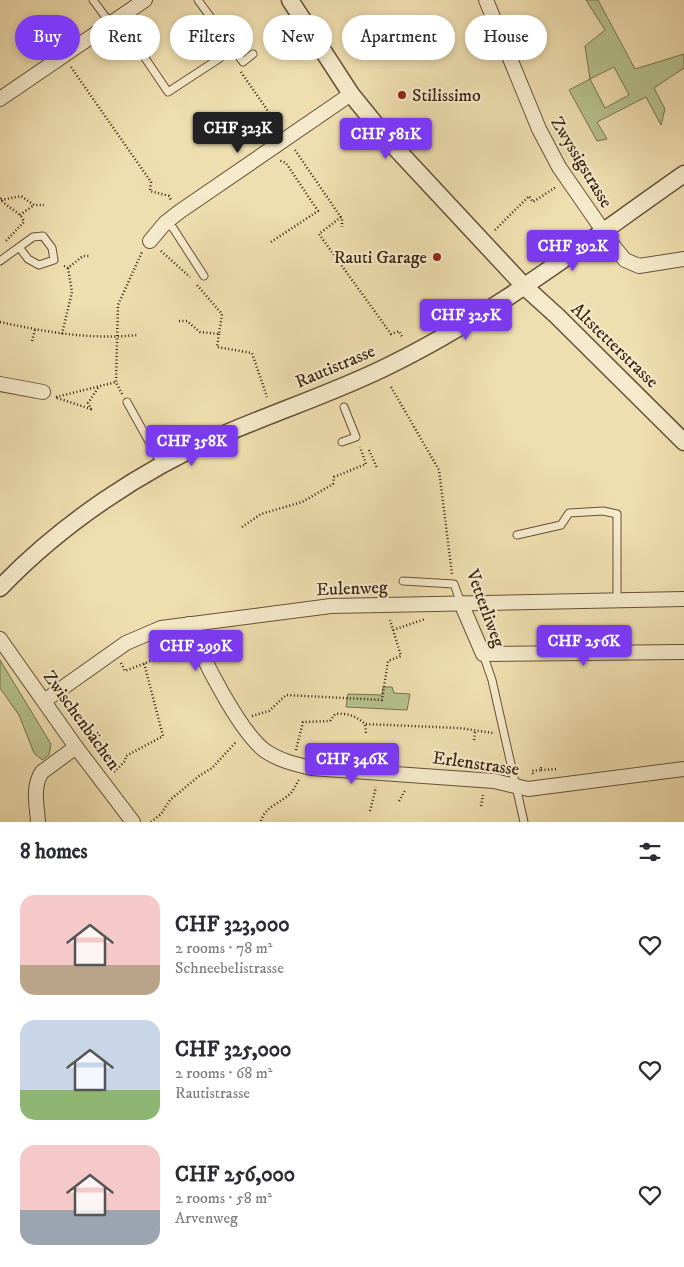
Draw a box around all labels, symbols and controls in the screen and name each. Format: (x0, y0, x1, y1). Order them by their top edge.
chip: Buy (15, 15, 80, 60)
chip: Rent (90, 15, 160, 60)
chip: Filters (170, 15, 253, 60)
chip: New (263, 15, 332, 60)
chip: Apartment (342, 15, 455, 60)
chip: House (465, 15, 547, 60)
place label: Stilissimo (412, 85, 481, 107)
marker: Stilissimo (396, 89, 408, 101)
pin: CHF 323K (186, 112, 290, 154)
street label: Zwyssigstrasse (545, 113, 617, 212)
text: CHF 323K (204, 118, 272, 138)
pin: CHF 581K (334, 118, 438, 160)
text: CHF 581K (351, 124, 421, 144)
pin: CHF 392K (521, 230, 625, 272)
text: CHF 392K (538, 236, 608, 256)
place label: Rauti Garage (334, 247, 427, 269)
marker: Rauti Garage (431, 251, 443, 263)
pin: CHF 325K (414, 298, 518, 341)
street label: Altstetterstrasse (566, 299, 663, 393)
text: CHF 325K (431, 305, 501, 325)
street label: Rautistrasse (292, 340, 379, 394)
pin: CHF 358K (140, 424, 244, 467)
text: CHF 358K (157, 431, 227, 451)
street label: Vetterliweg (460, 565, 509, 650)
street label: Eulenweg (316, 577, 388, 601)
pin: CHF 256K (532, 624, 636, 667)
pin: CHF 299K (144, 630, 248, 672)
text: CHF 256K (548, 631, 620, 651)
text: CHF 299K (160, 636, 232, 656)
street label: Zwischenbächen (38, 667, 125, 775)
pin: CHF 346K (300, 742, 404, 785)
street label: Erlenstrasse (431, 747, 521, 781)
text: CHF 346K (316, 749, 388, 769)
icon: filters (636, 838, 664, 866)
text: 8 homes (20, 839, 88, 865)
text: CHF 323,000 (175, 912, 290, 938)
icon: home (60, 915, 120, 975)
icon: heart (636, 931, 664, 959)
text: 2 rooms · 78 m² (175, 938, 272, 958)
text: Schneebelistrasse (175, 958, 284, 978)
text: CHF 325,000 (175, 1037, 291, 1063)
icon: home (60, 1040, 120, 1100)
icon: heart (636, 1056, 664, 1084)
text: 2 rooms · 68 m² (175, 1063, 272, 1083)
text: Rautistrasse (175, 1083, 250, 1103)
text: CHF 256,000 (175, 1162, 295, 1188)
icon: home (60, 1165, 120, 1225)
icon: heart (636, 1181, 664, 1209)
text: 2 rooms · 58 m² (175, 1188, 272, 1208)
text: Arvenweg (175, 1208, 238, 1228)

